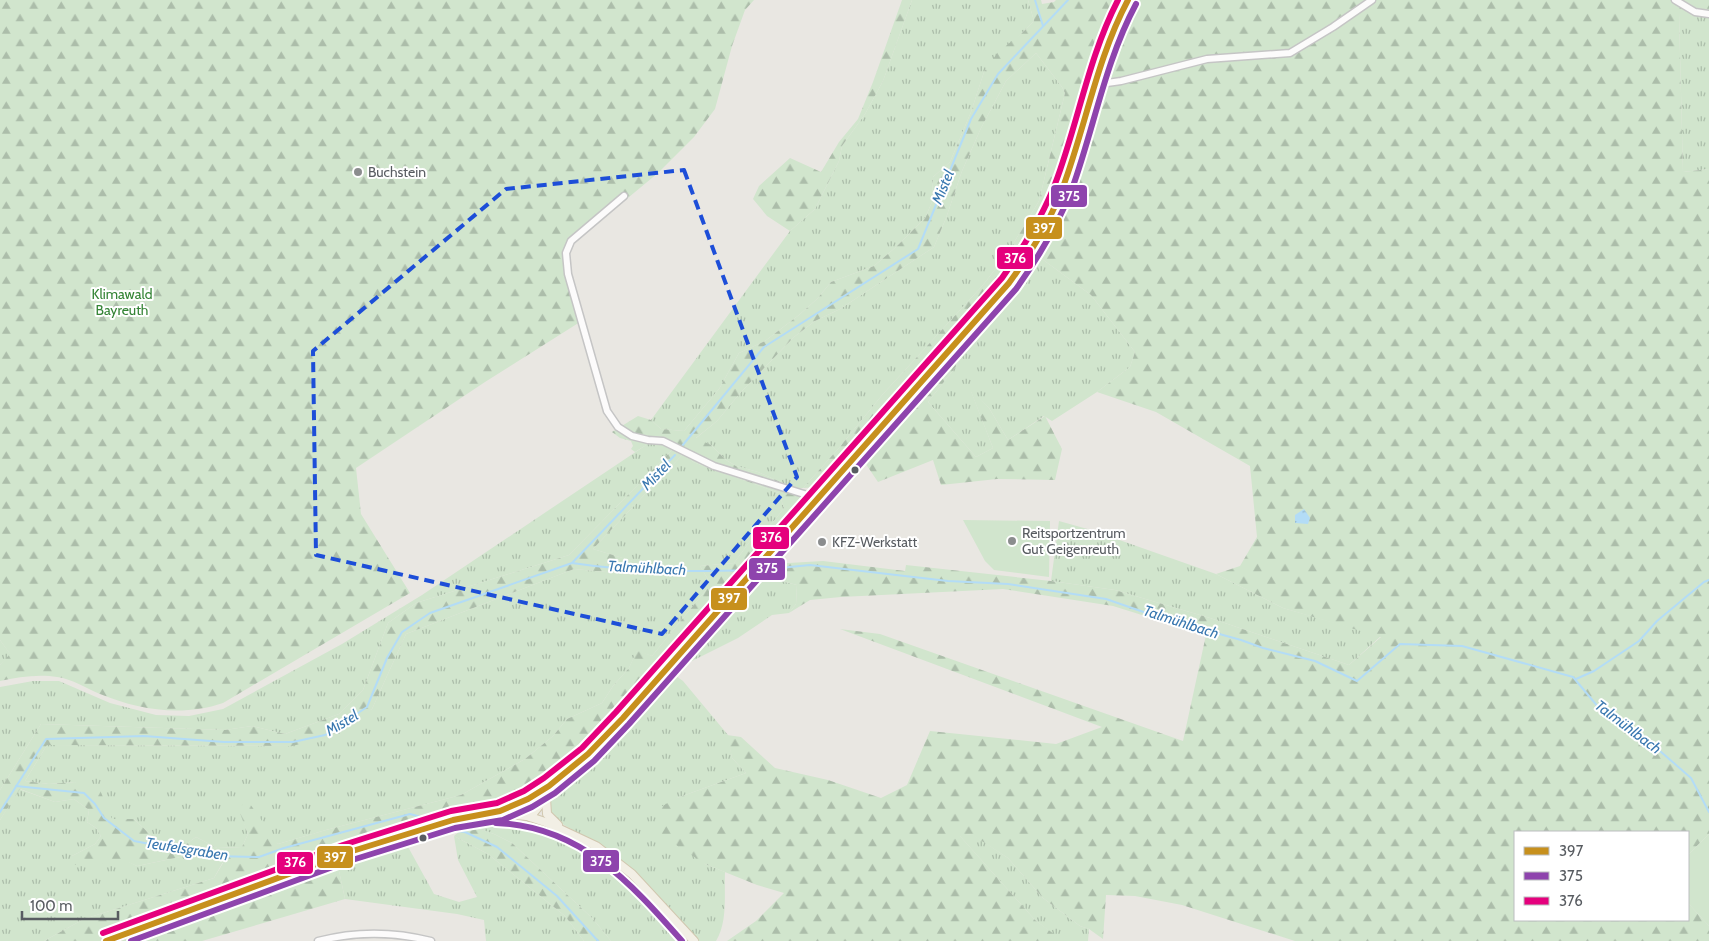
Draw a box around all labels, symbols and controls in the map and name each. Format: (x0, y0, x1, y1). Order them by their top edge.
place label: Buchstein (368, 163, 426, 181)
marker: Buchstein (352, 166, 364, 178)
water label: Mistel (928, 167, 958, 208)
line badge: 375 (1050, 184, 1088, 208)
text: 375 (1058, 187, 1080, 205)
line badge: 397 (1025, 216, 1063, 240)
text: 397 (1033, 219, 1056, 237)
line badge: 376 (996, 246, 1034, 270)
text: 376 (1004, 249, 1026, 267)
park label: Klimawald Bayreuth (92, 285, 152, 319)
water label: Mistel (637, 456, 675, 495)
unlabelled marker (850, 465, 860, 475)
place label: Reitsportzentrum Gut Geigenreuth (1022, 524, 1126, 558)
line badge: 376 (752, 526, 790, 550)
text: 376 (760, 528, 782, 546)
place label: KFZ-Werkstatt (832, 533, 918, 551)
marker: Reitsportzentrum Gut Geigenreuth (1006, 535, 1018, 547)
marker: KFZ-Werkstatt (816, 536, 828, 548)
water label: Talmühlbach (607, 557, 687, 579)
line badge: 375 (748, 557, 786, 581)
text: 375 (756, 559, 778, 577)
line badge: 397 (710, 587, 748, 611)
text: 397 (718, 589, 741, 607)
water label: Talmühlbach (1141, 601, 1221, 643)
water label: Talmühlbach (1591, 696, 1665, 758)
water label: Mistel (321, 706, 362, 740)
legend (1514, 831, 1689, 921)
unlabelled marker (418, 833, 428, 843)
water label: Teufelsgraben (144, 834, 230, 864)
text: 397 (1559, 842, 1584, 860)
line badge: 397 (316, 845, 354, 869)
text: 397 (324, 848, 347, 866)
line badge: 375 (582, 849, 620, 873)
line badge: 376 (276, 851, 314, 875)
text: 375 (590, 852, 612, 870)
text: 376 (284, 853, 306, 871)
text: 375 (1559, 867, 1583, 885)
scale bar (22, 888, 119, 920)
text: 376 (1559, 892, 1583, 910)
text: 100 m (30, 897, 72, 915)

